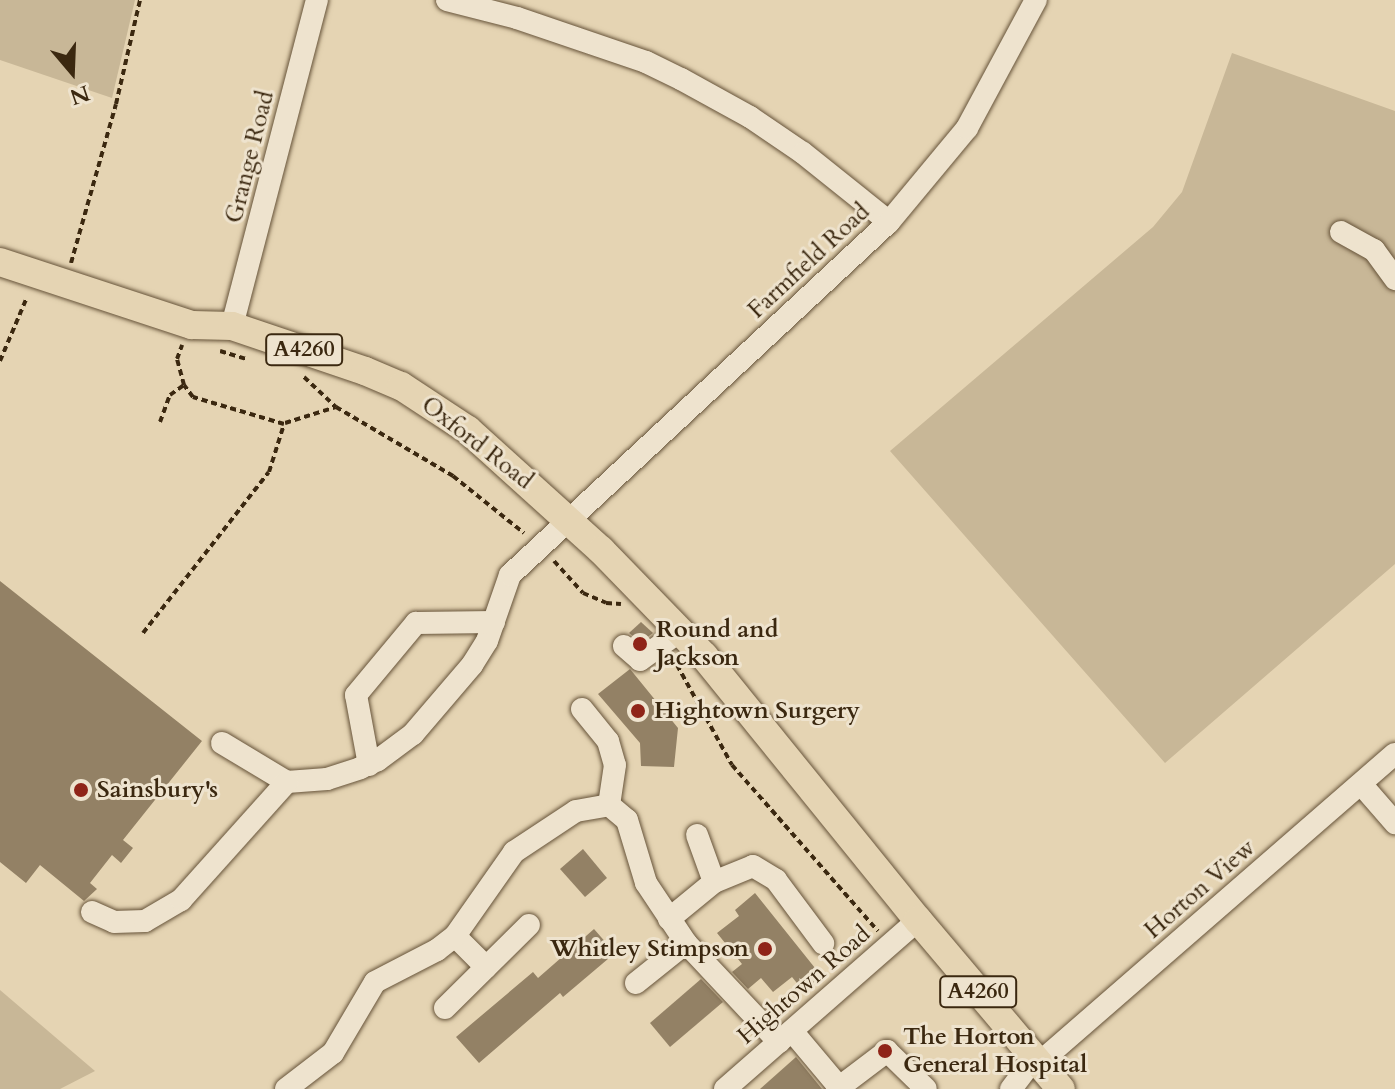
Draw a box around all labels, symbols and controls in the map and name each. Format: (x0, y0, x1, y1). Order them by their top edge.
north arrow (32, 32, 112, 112)
text: N (66, 77, 94, 112)
street label: Grange Road (220, 88, 280, 226)
street label: Farmfield Road (742, 197, 876, 325)
road number: A4260 (264, 332, 344, 368)
street label: Oxford Road (415, 391, 539, 495)
place label: Round and Jackson (656, 616, 778, 672)
marker: Round and Jackson (631, 635, 649, 653)
place label: Hightown Surgery (654, 697, 860, 725)
marker: Hightown Surgery (629, 702, 647, 720)
place label: Sainsbury's (97, 776, 218, 804)
marker: Sainsbury's (72, 781, 90, 799)
street label: Horton View (1139, 833, 1261, 945)
street label: Hightown Road (732, 920, 876, 1050)
place label: Whitley Stimpson (550, 935, 749, 963)
marker: Whitley Stimpson (756, 940, 774, 958)
road number: A4260 (938, 974, 1018, 1010)
place label: The Horton General Hospital (903, 1023, 1087, 1079)
marker: The Horton General Hospital (874, 1040, 896, 1062)

